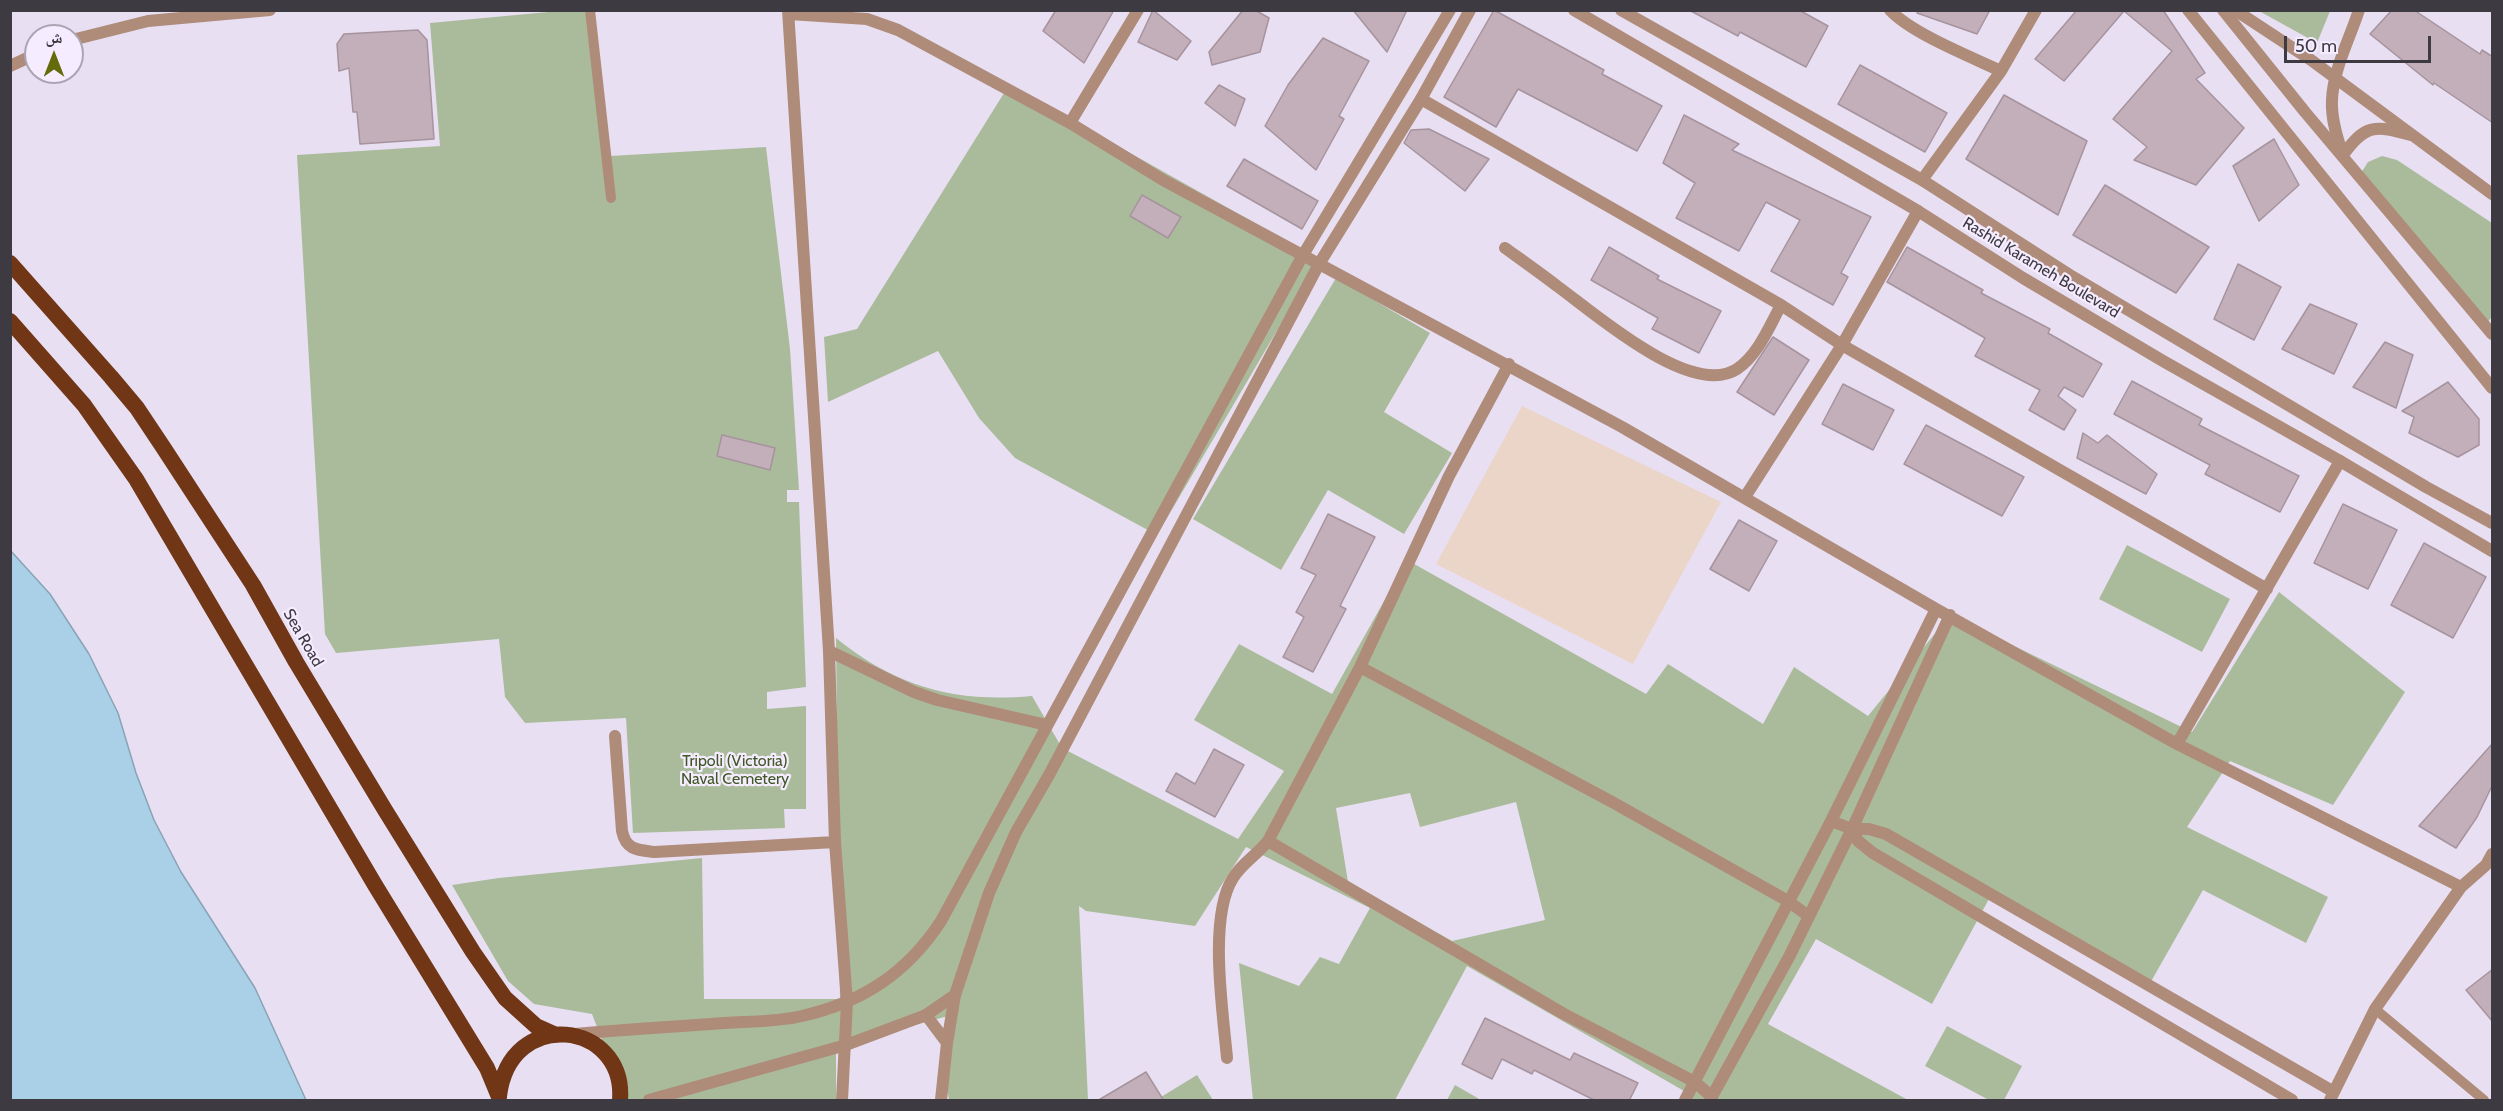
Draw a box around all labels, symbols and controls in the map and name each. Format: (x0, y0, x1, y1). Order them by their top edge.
north arrow (24, 24, 84, 84)
scale bar (2287, 24, 2434, 62)
text: ش (46, 28, 62, 47)
text: 50 m (2295, 35, 2337, 57)
street label: Rashid Karameh Boulevard (1959, 213, 2123, 323)
street label: Sea Road (279, 606, 327, 670)
park label: Tripoli (Victoria) Naval Cemetery (681, 751, 789, 789)

